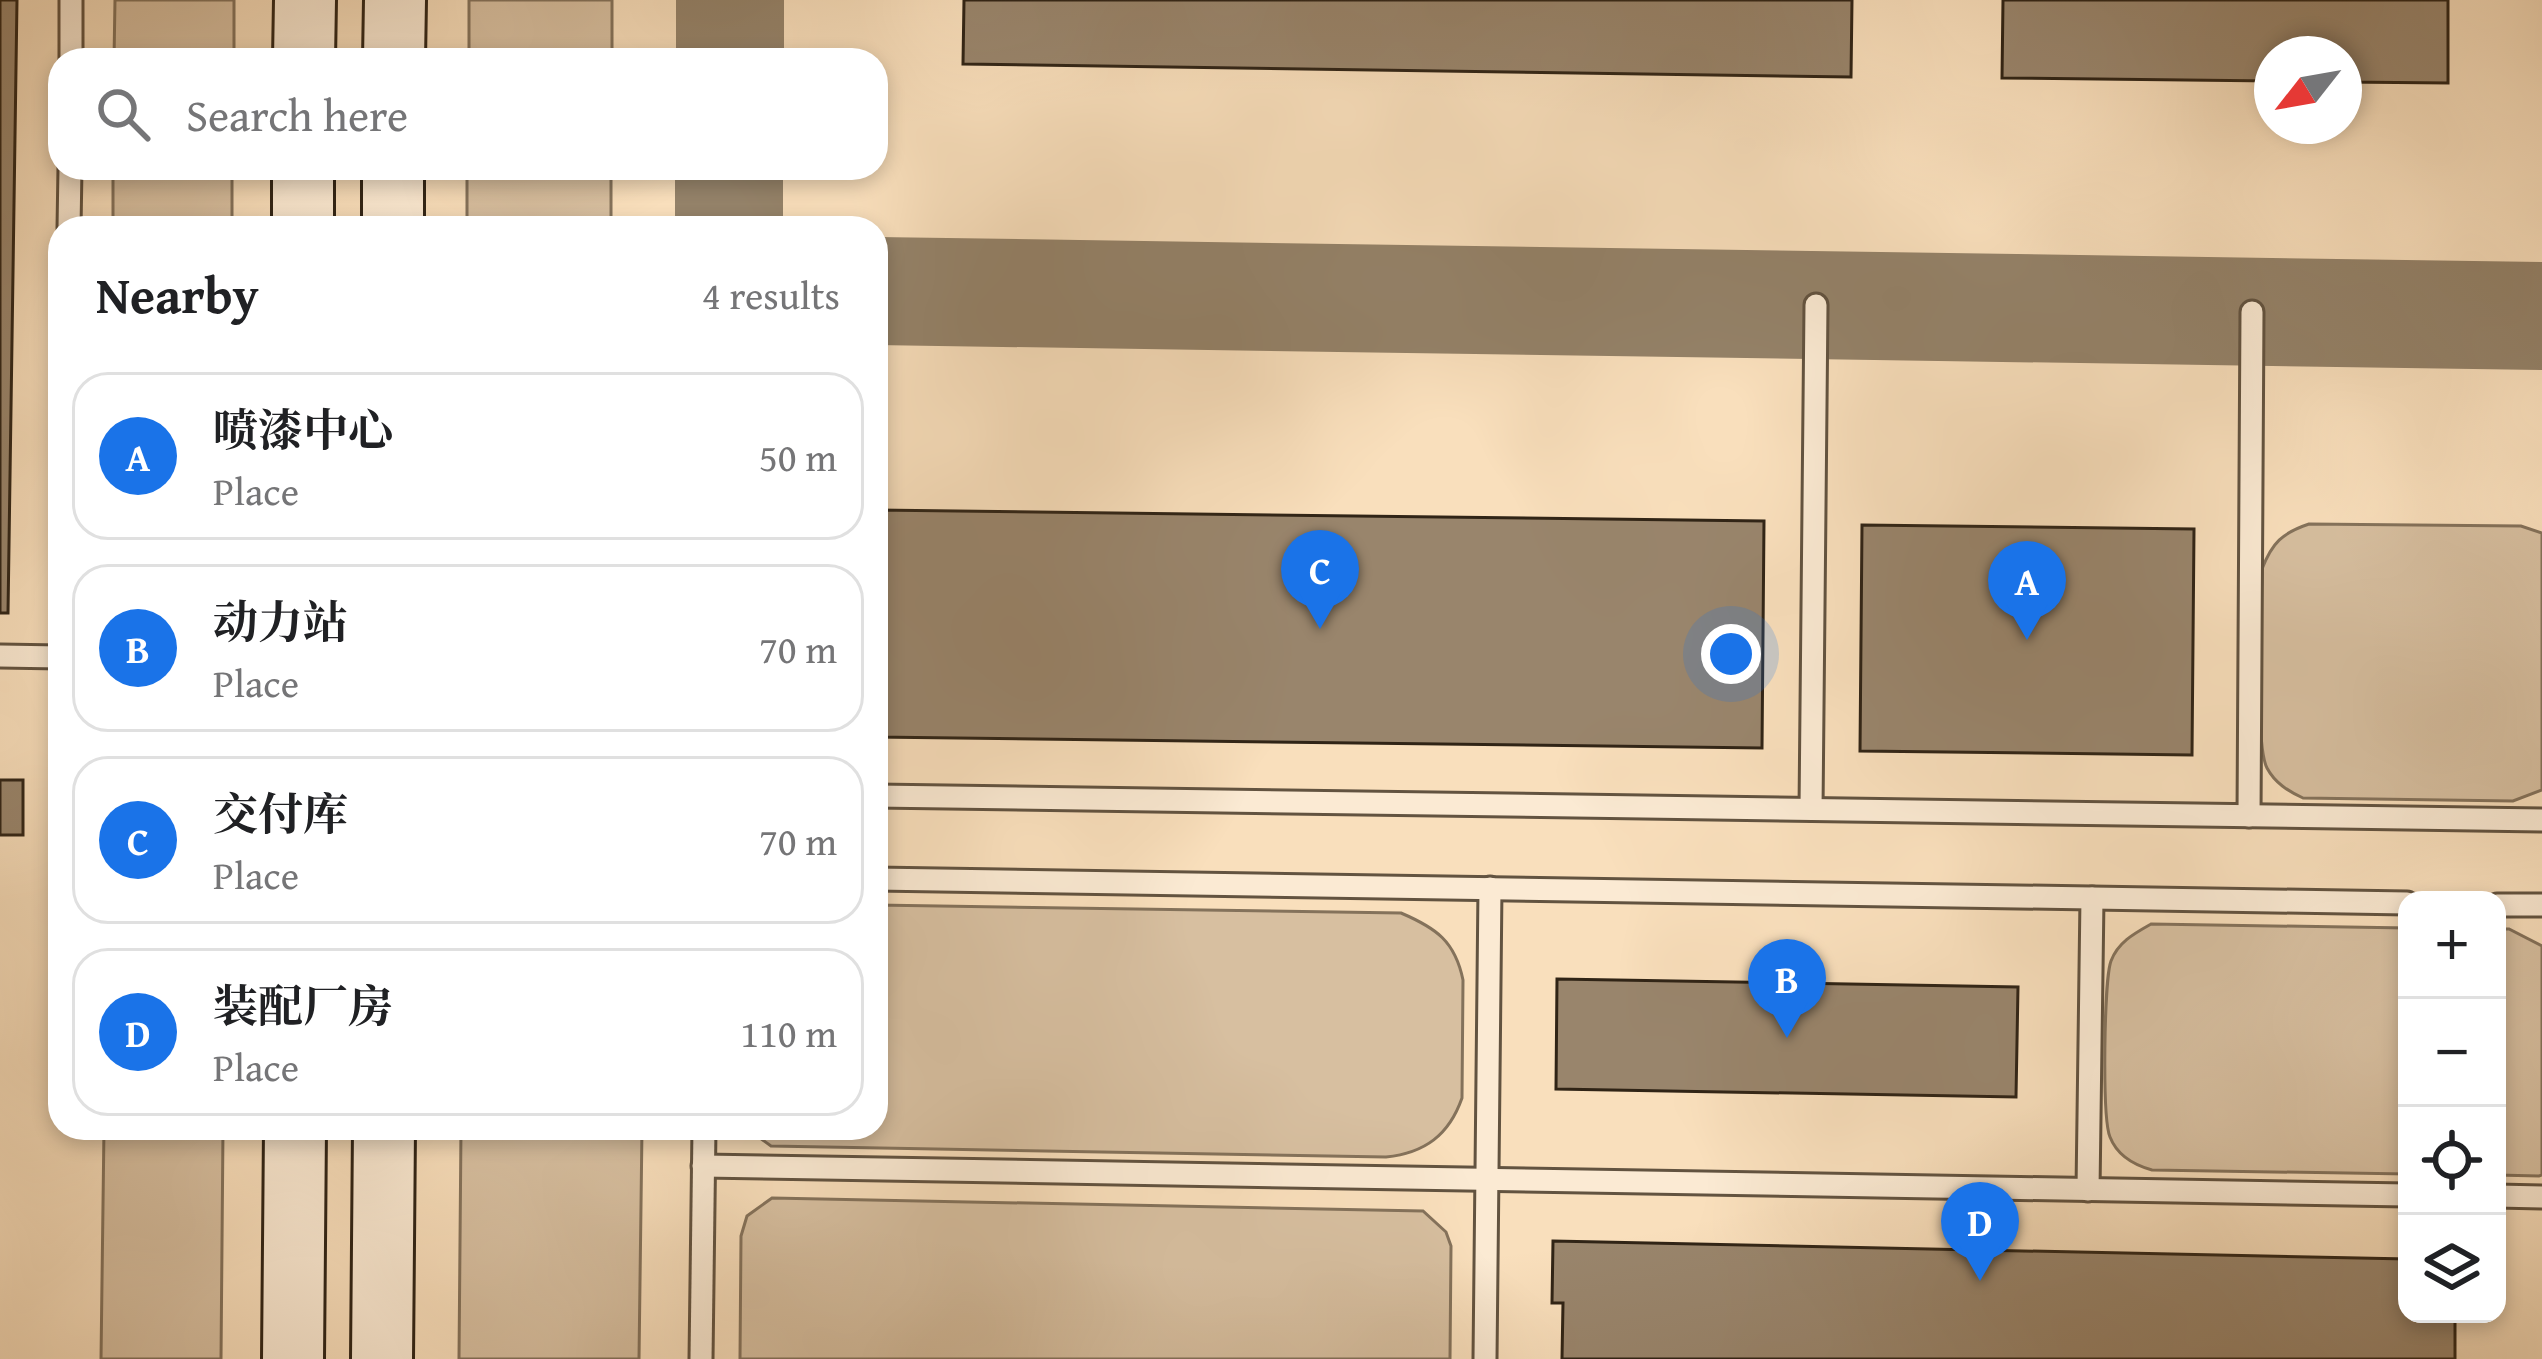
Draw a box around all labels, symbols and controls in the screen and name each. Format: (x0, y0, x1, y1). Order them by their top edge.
north arrow (2254, 36, 2362, 144)
search box (48, 48, 888, 180)
icon: search (90, 81, 156, 147)
text: Search here (186, 82, 408, 147)
text: Nearby (96, 257, 259, 332)
text: 4 results (702, 266, 840, 323)
text: 喷漆中心 (213, 397, 393, 462)
text: A (126, 428, 150, 485)
text: 50 m (759, 428, 837, 485)
text: Place (213, 462, 299, 519)
pin: C (1281, 530, 1359, 629)
pin: A (1988, 541, 2066, 640)
text: 动力站 (213, 589, 348, 654)
text: B (126, 620, 150, 677)
text: 70 m (759, 620, 837, 677)
your location (1701, 624, 1761, 684)
text: Place (213, 654, 299, 711)
text: 交付库 (213, 781, 348, 846)
text: C (127, 812, 149, 869)
text: 70 m (759, 812, 837, 869)
text: Place (213, 846, 299, 903)
map controls (2398, 891, 2506, 1323)
button: + (2398, 891, 2506, 999)
pin: B (1748, 939, 1826, 1038)
text: 装配厂房 (213, 973, 393, 1038)
button: − (2398, 999, 2506, 1107)
text: D (125, 1004, 151, 1061)
text: 110 m (740, 1004, 837, 1061)
text: Place (213, 1038, 299, 1095)
button: locate (2398, 1107, 2506, 1215)
pin: D (1941, 1182, 2019, 1281)
button: layers (2398, 1215, 2506, 1323)

